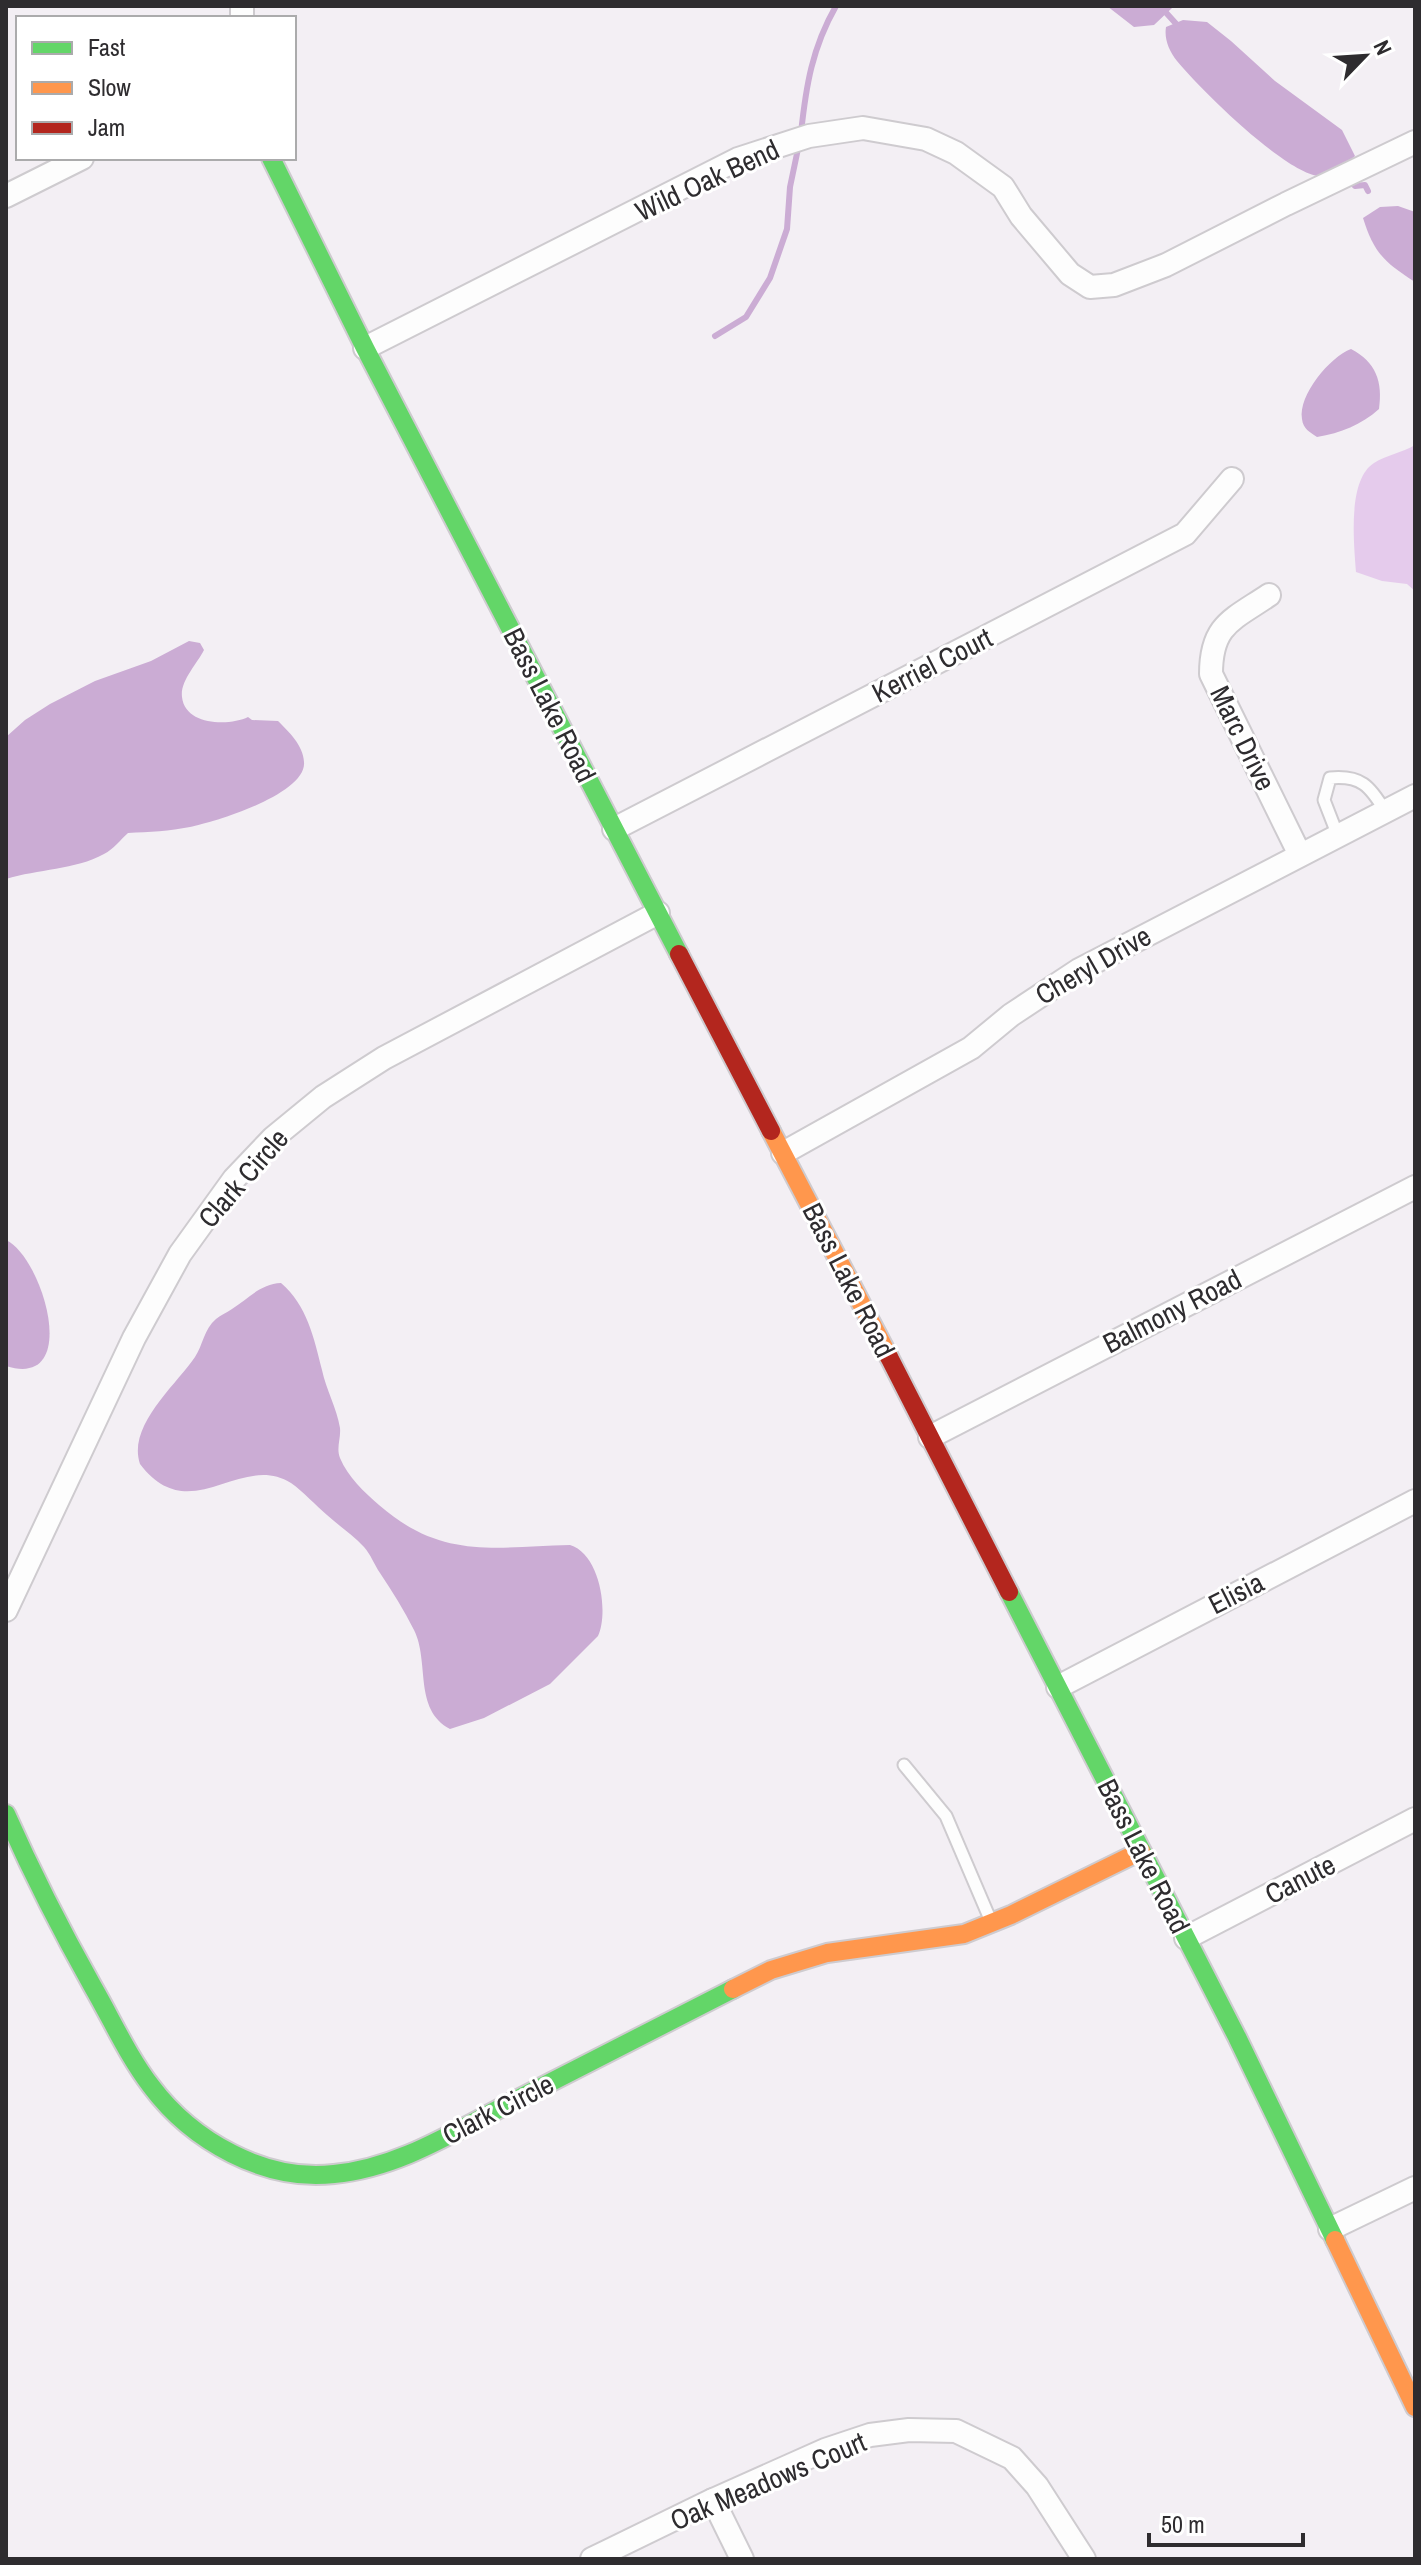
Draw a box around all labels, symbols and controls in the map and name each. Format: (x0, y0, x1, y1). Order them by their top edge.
legend (16, 16, 296, 160)
north arrow (1325, 16, 1405, 96)
text: Fast (88, 31, 126, 63)
text: N (1367, 35, 1399, 60)
text: Slow (88, 71, 131, 103)
text: Jam (88, 111, 125, 143)
street label: Wild Oak Bend (629, 130, 785, 230)
street label: Kerriel Court (865, 619, 999, 711)
street label: Bass Lake Road (495, 621, 605, 789)
street label: Marc Drive (1201, 679, 1285, 797)
street label: Cheryl Drive (1028, 917, 1158, 1013)
street label: Clark Circle (189, 1120, 297, 1236)
street label: Bass Lake Road (794, 1196, 904, 1364)
street label: Balmony Road (1096, 1260, 1248, 1362)
street label: Elisia (1202, 1563, 1270, 1623)
street label: Bass Lake Road (1089, 1772, 1199, 1940)
street label: Canute (1258, 1845, 1342, 1913)
street label: Clark Circle (436, 2065, 560, 2153)
street label: Oak Meadows Court (664, 2423, 872, 2539)
scale bar (1149, 2497, 1303, 2547)
text: 50 m (1161, 2508, 1205, 2540)

